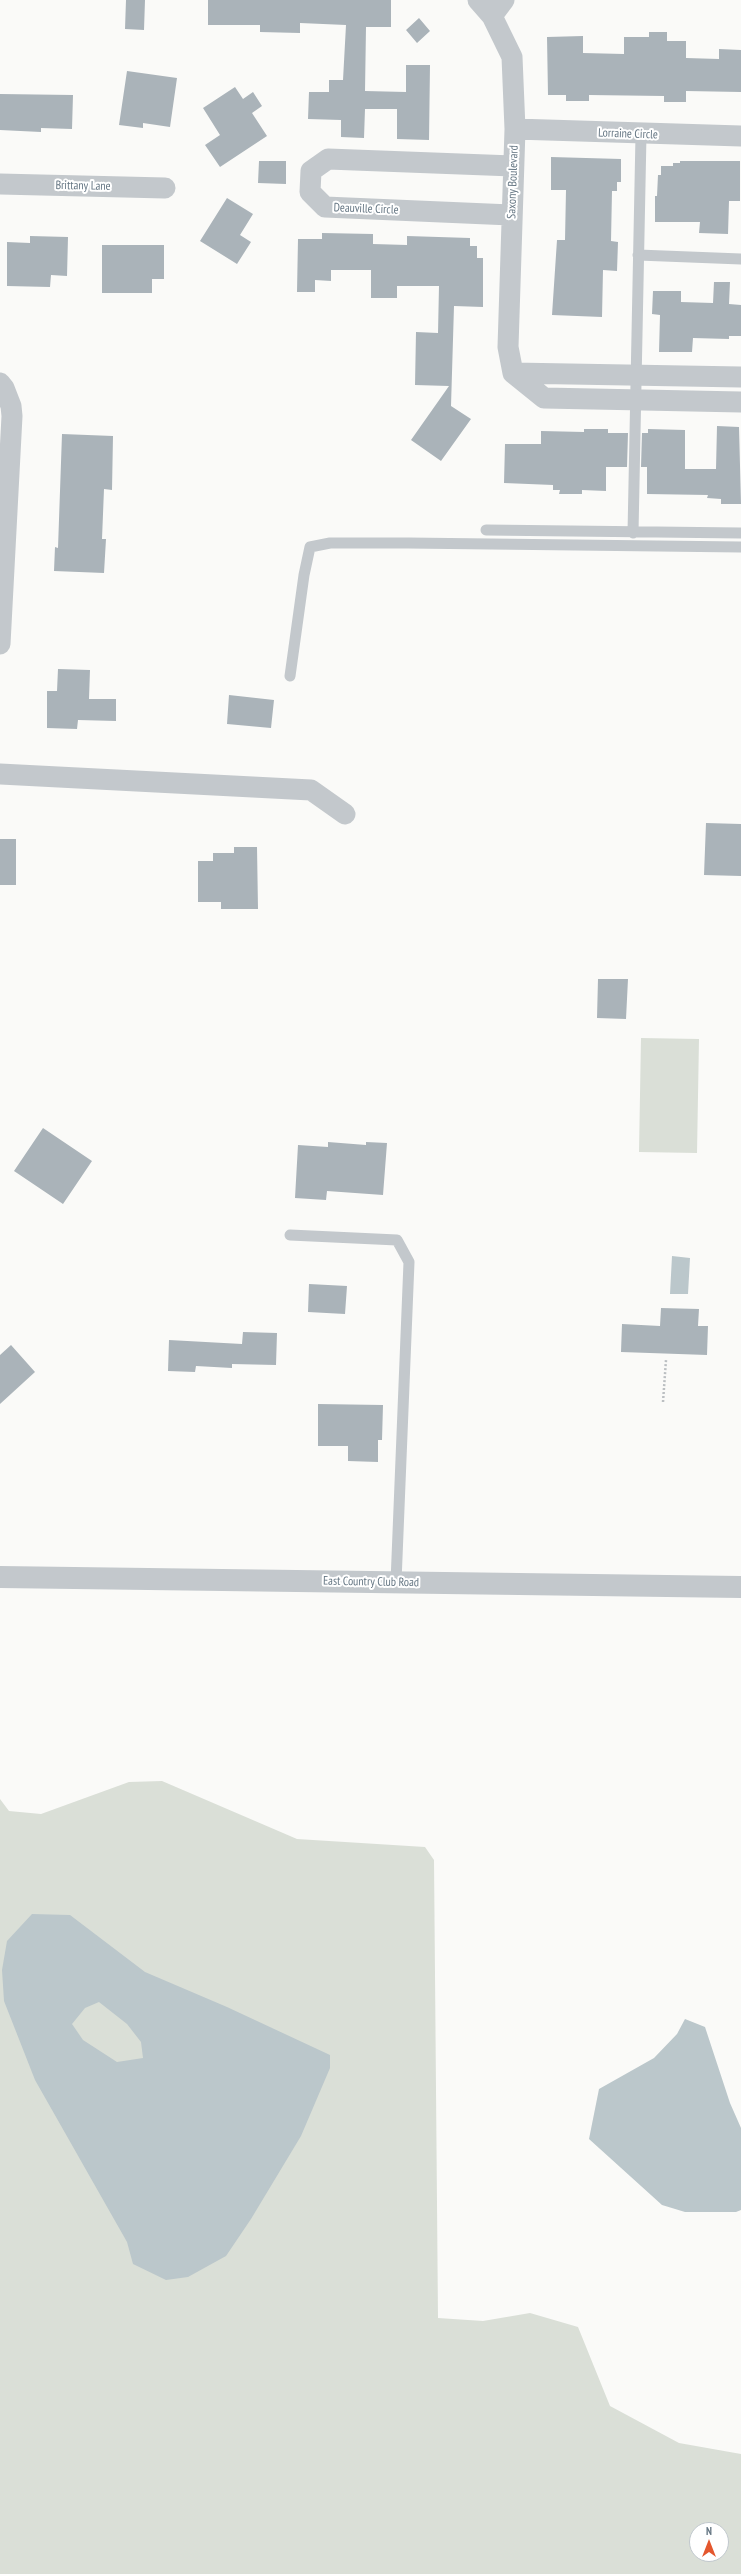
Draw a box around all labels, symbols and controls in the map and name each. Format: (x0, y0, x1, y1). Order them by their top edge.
street label: Lorraine Circle (598, 126, 658, 142)
street label: Saxony Boulevard (505, 145, 521, 219)
street label: Brittany Lane (55, 178, 111, 194)
street label: Deauville Circle (333, 201, 399, 217)
street label: East Country Club Road (323, 1574, 419, 1590)
north arrow (689, 2522, 729, 2562)
text: N (706, 2524, 712, 2538)

